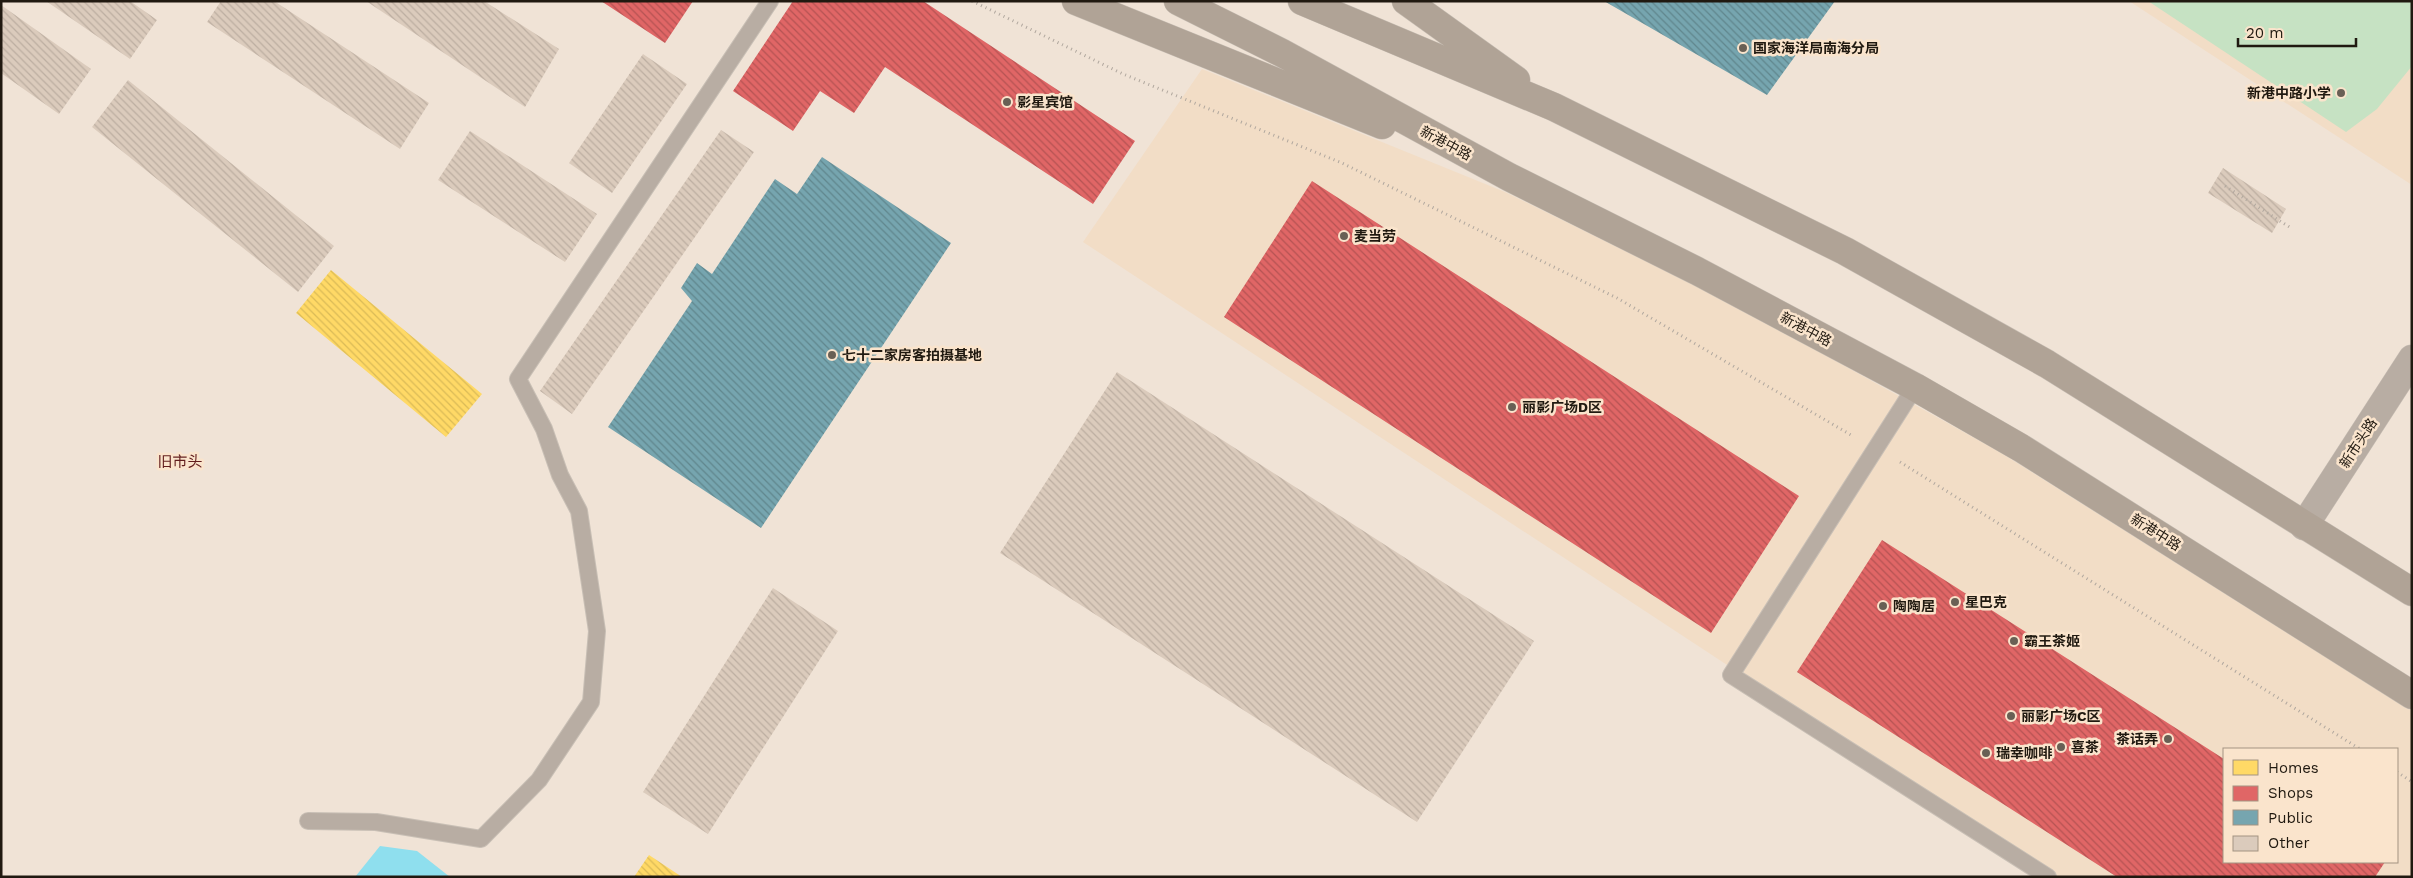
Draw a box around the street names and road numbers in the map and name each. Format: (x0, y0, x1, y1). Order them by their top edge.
street label: 新港中路 (1418, 123, 1474, 163)
street label: 新港中路 (1778, 309, 1834, 349)
street label: 新市头路 (2336, 415, 2380, 471)
street label: 新港中路 (2128, 510, 2184, 554)

